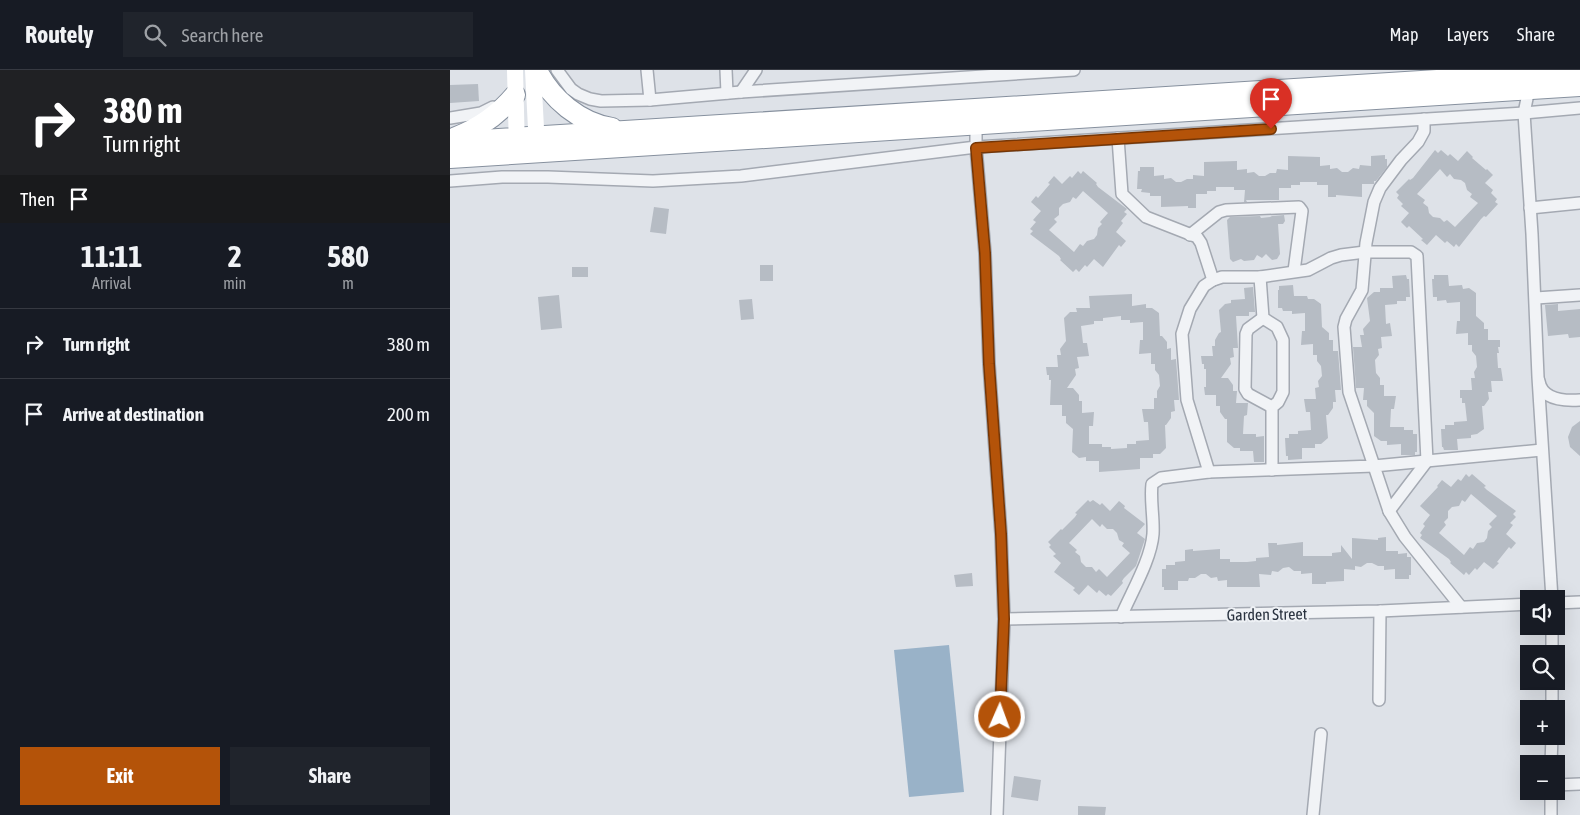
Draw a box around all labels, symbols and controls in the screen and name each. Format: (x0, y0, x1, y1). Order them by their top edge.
search box (123, 12, 473, 57)
text: Routely (25, 21, 93, 48)
icon: search (141, 21, 169, 49)
text: Search here (181, 24, 263, 46)
text: Map (1389, 24, 1418, 45)
text: Layers (1446, 24, 1489, 45)
text: Share (1517, 24, 1555, 45)
pin (1250, 78, 1292, 129)
icon: arrive (1257, 85, 1285, 113)
icon: right (20, 90, 85, 155)
text: 380 m (103, 90, 182, 130)
text: Turn right (103, 131, 180, 157)
icon: arrive (65, 185, 93, 213)
text: Then (20, 188, 55, 210)
text: 11:11 (81, 239, 142, 273)
text: 2 (228, 239, 242, 273)
text: 580 (327, 239, 369, 273)
text: Arrival (92, 274, 131, 292)
text: min (223, 274, 246, 292)
text: m (342, 274, 354, 292)
icon: right (20, 330, 48, 358)
text: Turn right (63, 333, 130, 355)
text: 380 m (387, 333, 430, 355)
icon: arrive (20, 400, 48, 428)
text: Arrive at destination (63, 403, 204, 425)
text: 200 m (387, 403, 430, 425)
map controls (1520, 590, 1565, 800)
button: sound (1520, 590, 1565, 635)
street label: Garden Street (1227, 604, 1308, 624)
button: search (1520, 645, 1565, 690)
position arrow (973, 690, 1025, 742)
button: + (1520, 700, 1565, 745)
button: Exit (20, 747, 220, 805)
button: Share (230, 747, 430, 805)
button: − (1520, 755, 1565, 800)

